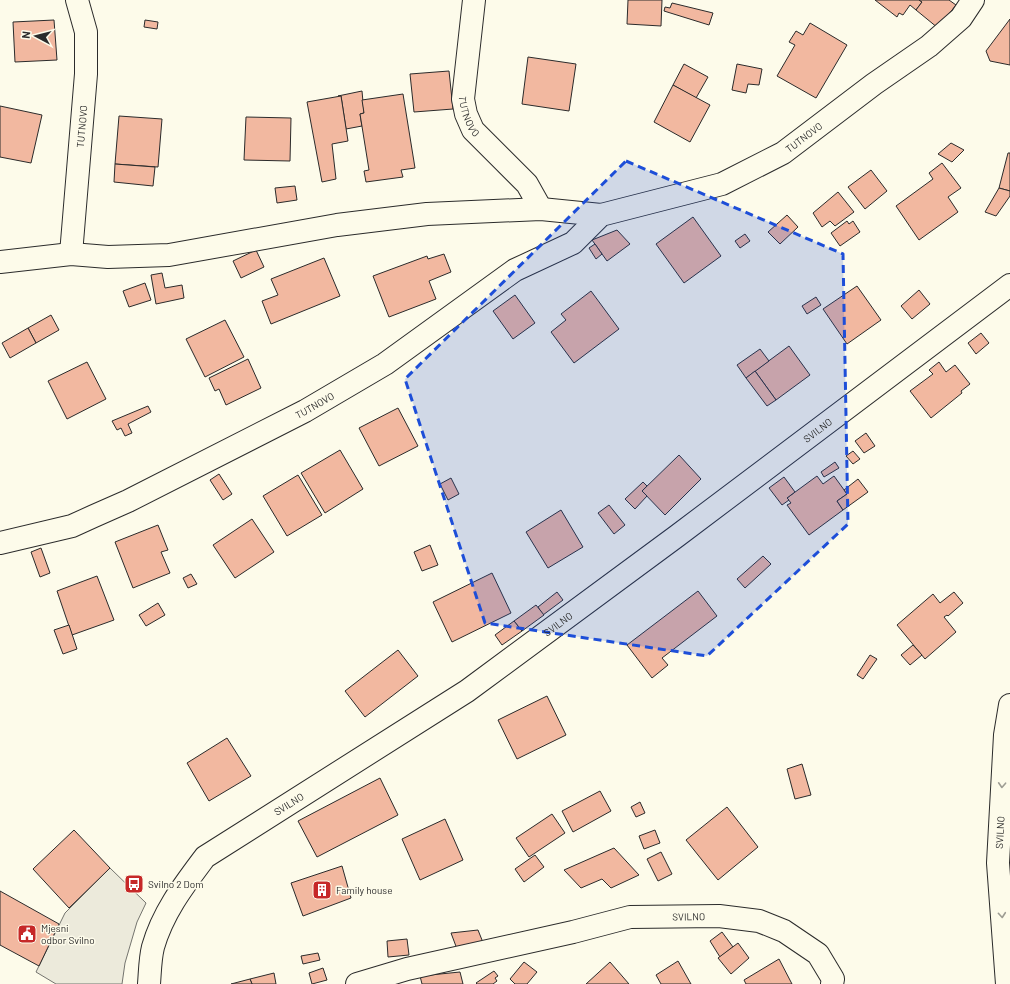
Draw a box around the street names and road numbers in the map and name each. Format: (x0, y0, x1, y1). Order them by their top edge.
street label: TUTNOVO (457, 95, 482, 139)
street label: TUTNOVO (74, 105, 89, 148)
street label: TUTNOVO (783, 120, 824, 155)
street label: TUTNOVO (293, 389, 336, 421)
street label: SVILNO (801, 415, 834, 445)
street label: SVILNO (541, 609, 575, 638)
street label: SVILNO (272, 790, 306, 818)
street label: SVILNO (993, 816, 1007, 849)
street label: SVILNO (672, 910, 705, 923)

